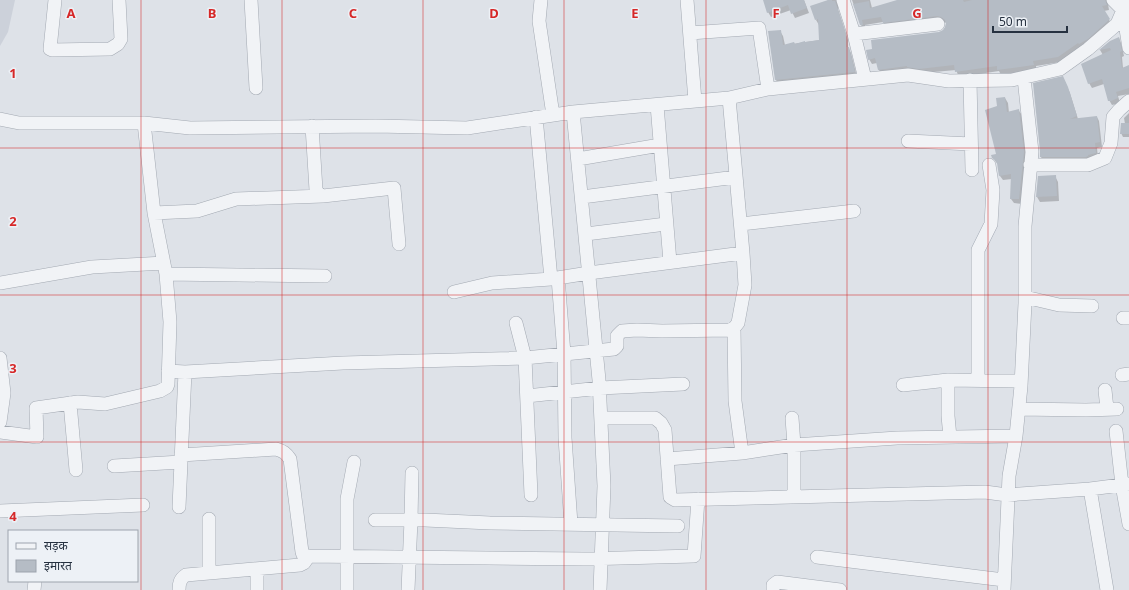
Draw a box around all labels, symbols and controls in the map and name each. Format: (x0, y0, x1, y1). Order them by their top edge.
text: A (67, 4, 76, 22)
text: B (208, 4, 216, 22)
text: C (349, 4, 357, 22)
text: D (489, 4, 499, 22)
text: E (631, 4, 639, 22)
text: F (772, 4, 780, 22)
text: G (912, 4, 922, 22)
scale bar (993, 8, 1067, 34)
text: 50 m (999, 13, 1027, 30)
text: 1 (9, 64, 17, 82)
text: 2 (9, 212, 17, 230)
text: 3 (9, 359, 17, 377)
text: 4 (9, 507, 17, 525)
legend (8, 530, 138, 582)
text: सड़क (44, 537, 69, 554)
text: इमारत (44, 557, 73, 574)

